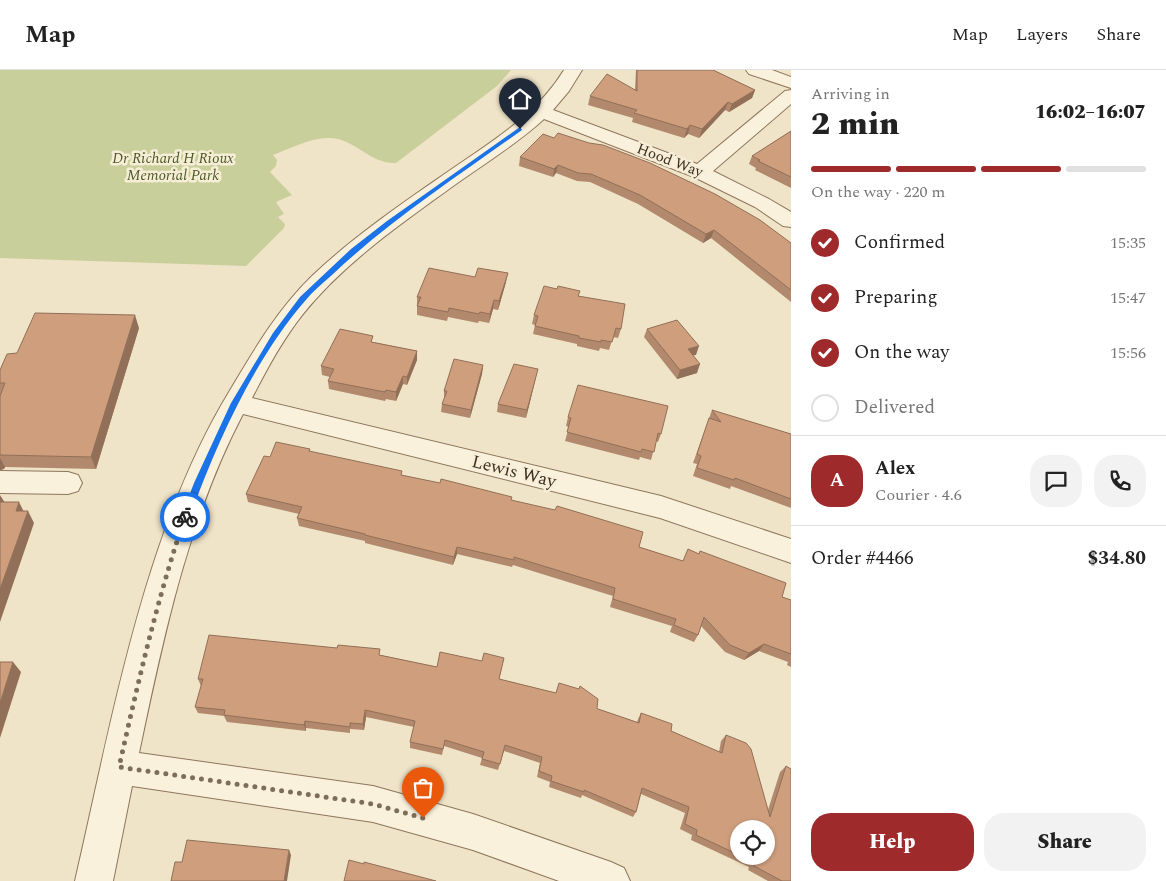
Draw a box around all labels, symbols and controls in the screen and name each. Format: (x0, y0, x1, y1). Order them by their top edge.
text: Map (25, 17, 75, 53)
text: Map (952, 21, 988, 48)
text: Layers (1016, 21, 1068, 48)
text: Share (1096, 21, 1141, 48)
pin (499, 78, 541, 129)
text: Arriving in (811, 82, 890, 106)
icon: home (506, 85, 534, 113)
text: 16:02–16:07 (1035, 98, 1146, 127)
text: 2 min (811, 100, 899, 149)
street label: Hood Way (633, 137, 707, 184)
park label: Dr Richard H Rioux Memorial Park (112, 147, 234, 187)
text: On the way · 220 m (811, 180, 945, 204)
text: Confirmed (854, 228, 945, 257)
icon: check (811, 229, 839, 257)
text: 15:35 (1110, 231, 1146, 255)
text: Preparing (854, 283, 938, 312)
icon: check (811, 284, 839, 312)
text: 15:47 (1110, 286, 1146, 310)
text: On the way (854, 338, 950, 367)
icon: check (811, 339, 839, 367)
text: 15:56 (1110, 341, 1146, 365)
text: Delivered (854, 393, 935, 422)
street label: Lewis Way (469, 448, 560, 495)
text: Alex (875, 454, 916, 483)
button: chat (1030, 455, 1082, 507)
button: phone (1094, 455, 1146, 507)
text: A (830, 466, 844, 495)
text: Courier · 4.6 (875, 483, 962, 507)
courier (160, 492, 210, 542)
icon: bike (171, 503, 199, 531)
text: Order #4466 (811, 544, 914, 573)
text: $34.80 (1088, 544, 1146, 573)
pin (402, 767, 444, 818)
icon: bag (409, 774, 437, 802)
button: Help (811, 813, 974, 871)
button: Share (984, 813, 1146, 871)
map controls (730, 820, 775, 865)
button: locate (730, 820, 775, 865)

